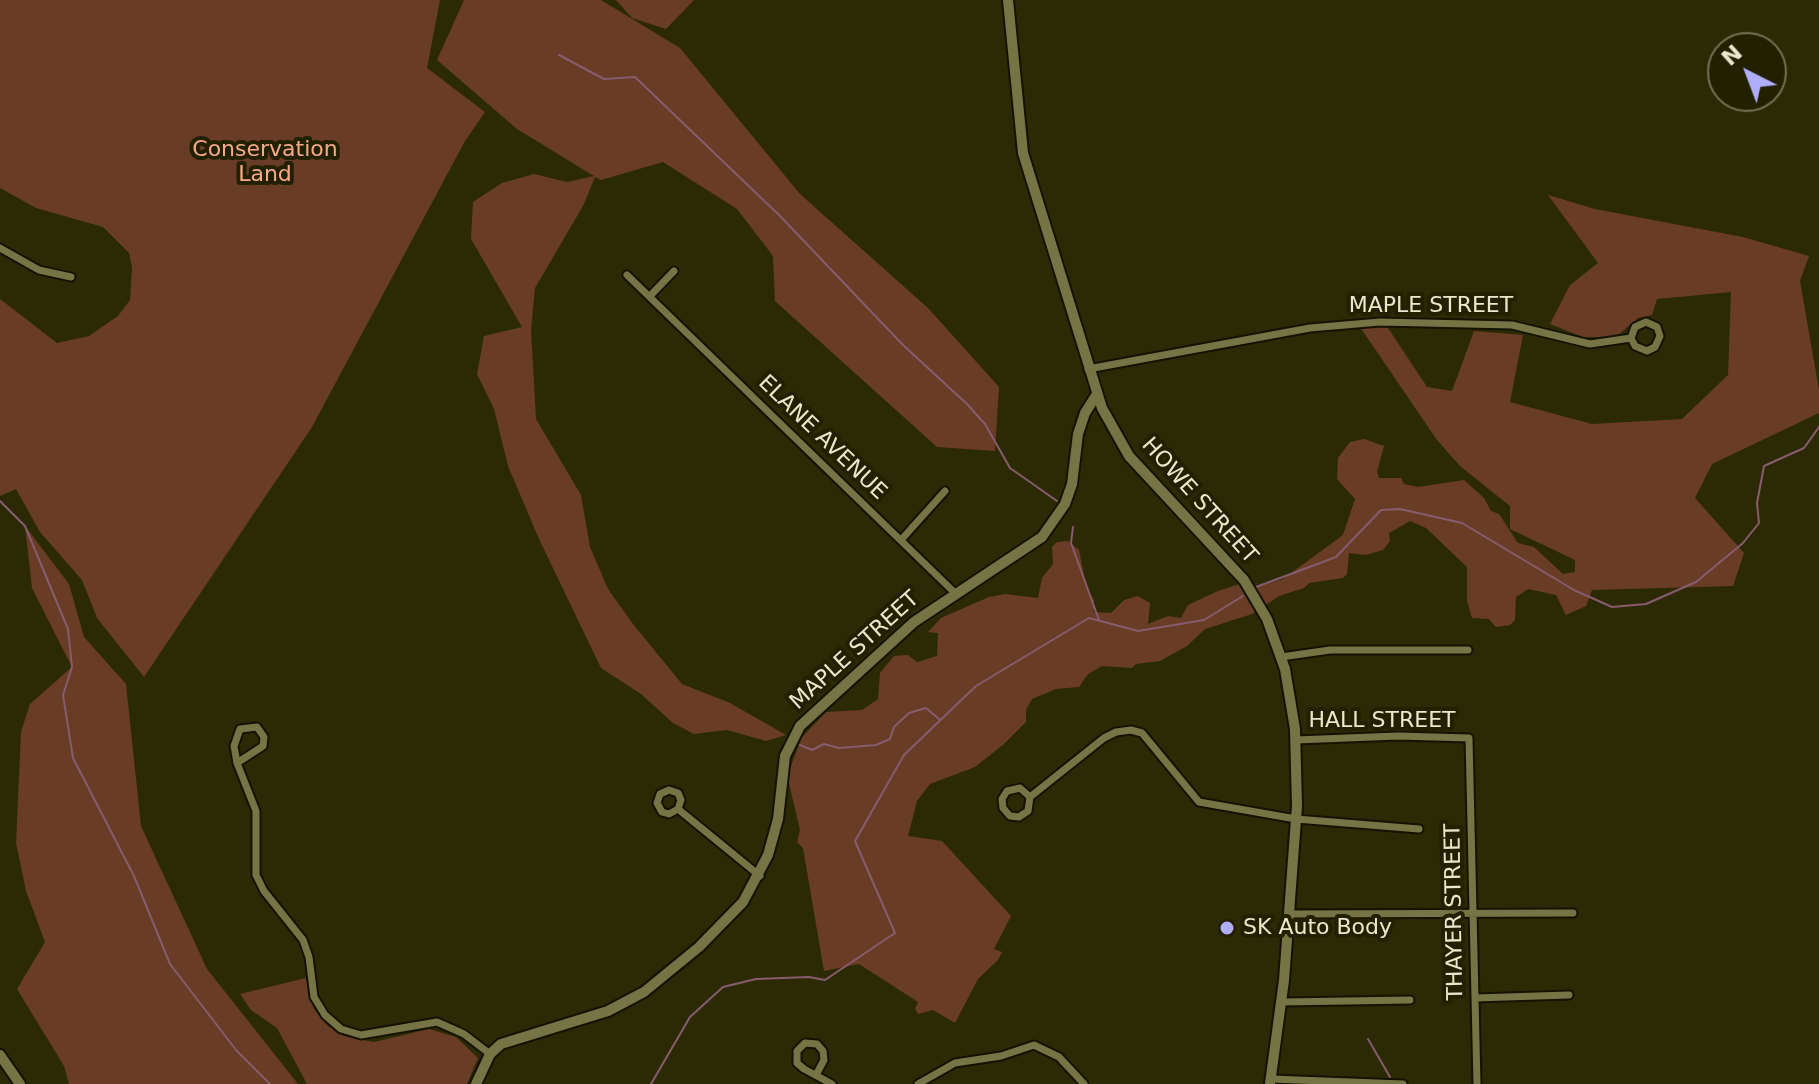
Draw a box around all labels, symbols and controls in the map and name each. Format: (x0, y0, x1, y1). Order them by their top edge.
north arrow (1707, 32, 1787, 112)
text: N (1717, 40, 1747, 71)
park label: Conservation Land (192, 137, 338, 188)
street label: MAPLE STREET (1349, 293, 1513, 319)
street label: ELANE AVENUE (752, 370, 892, 506)
street label: HOWE STREET (1136, 433, 1262, 569)
street label: MAPLE STREET (785, 586, 925, 716)
street label: HALL STREET (1308, 708, 1456, 734)
street label: THAYER STREET (1440, 823, 1470, 1001)
place label: SK Auto Body (1243, 915, 1392, 941)
marker: SK Auto Body (1218, 919, 1236, 937)

